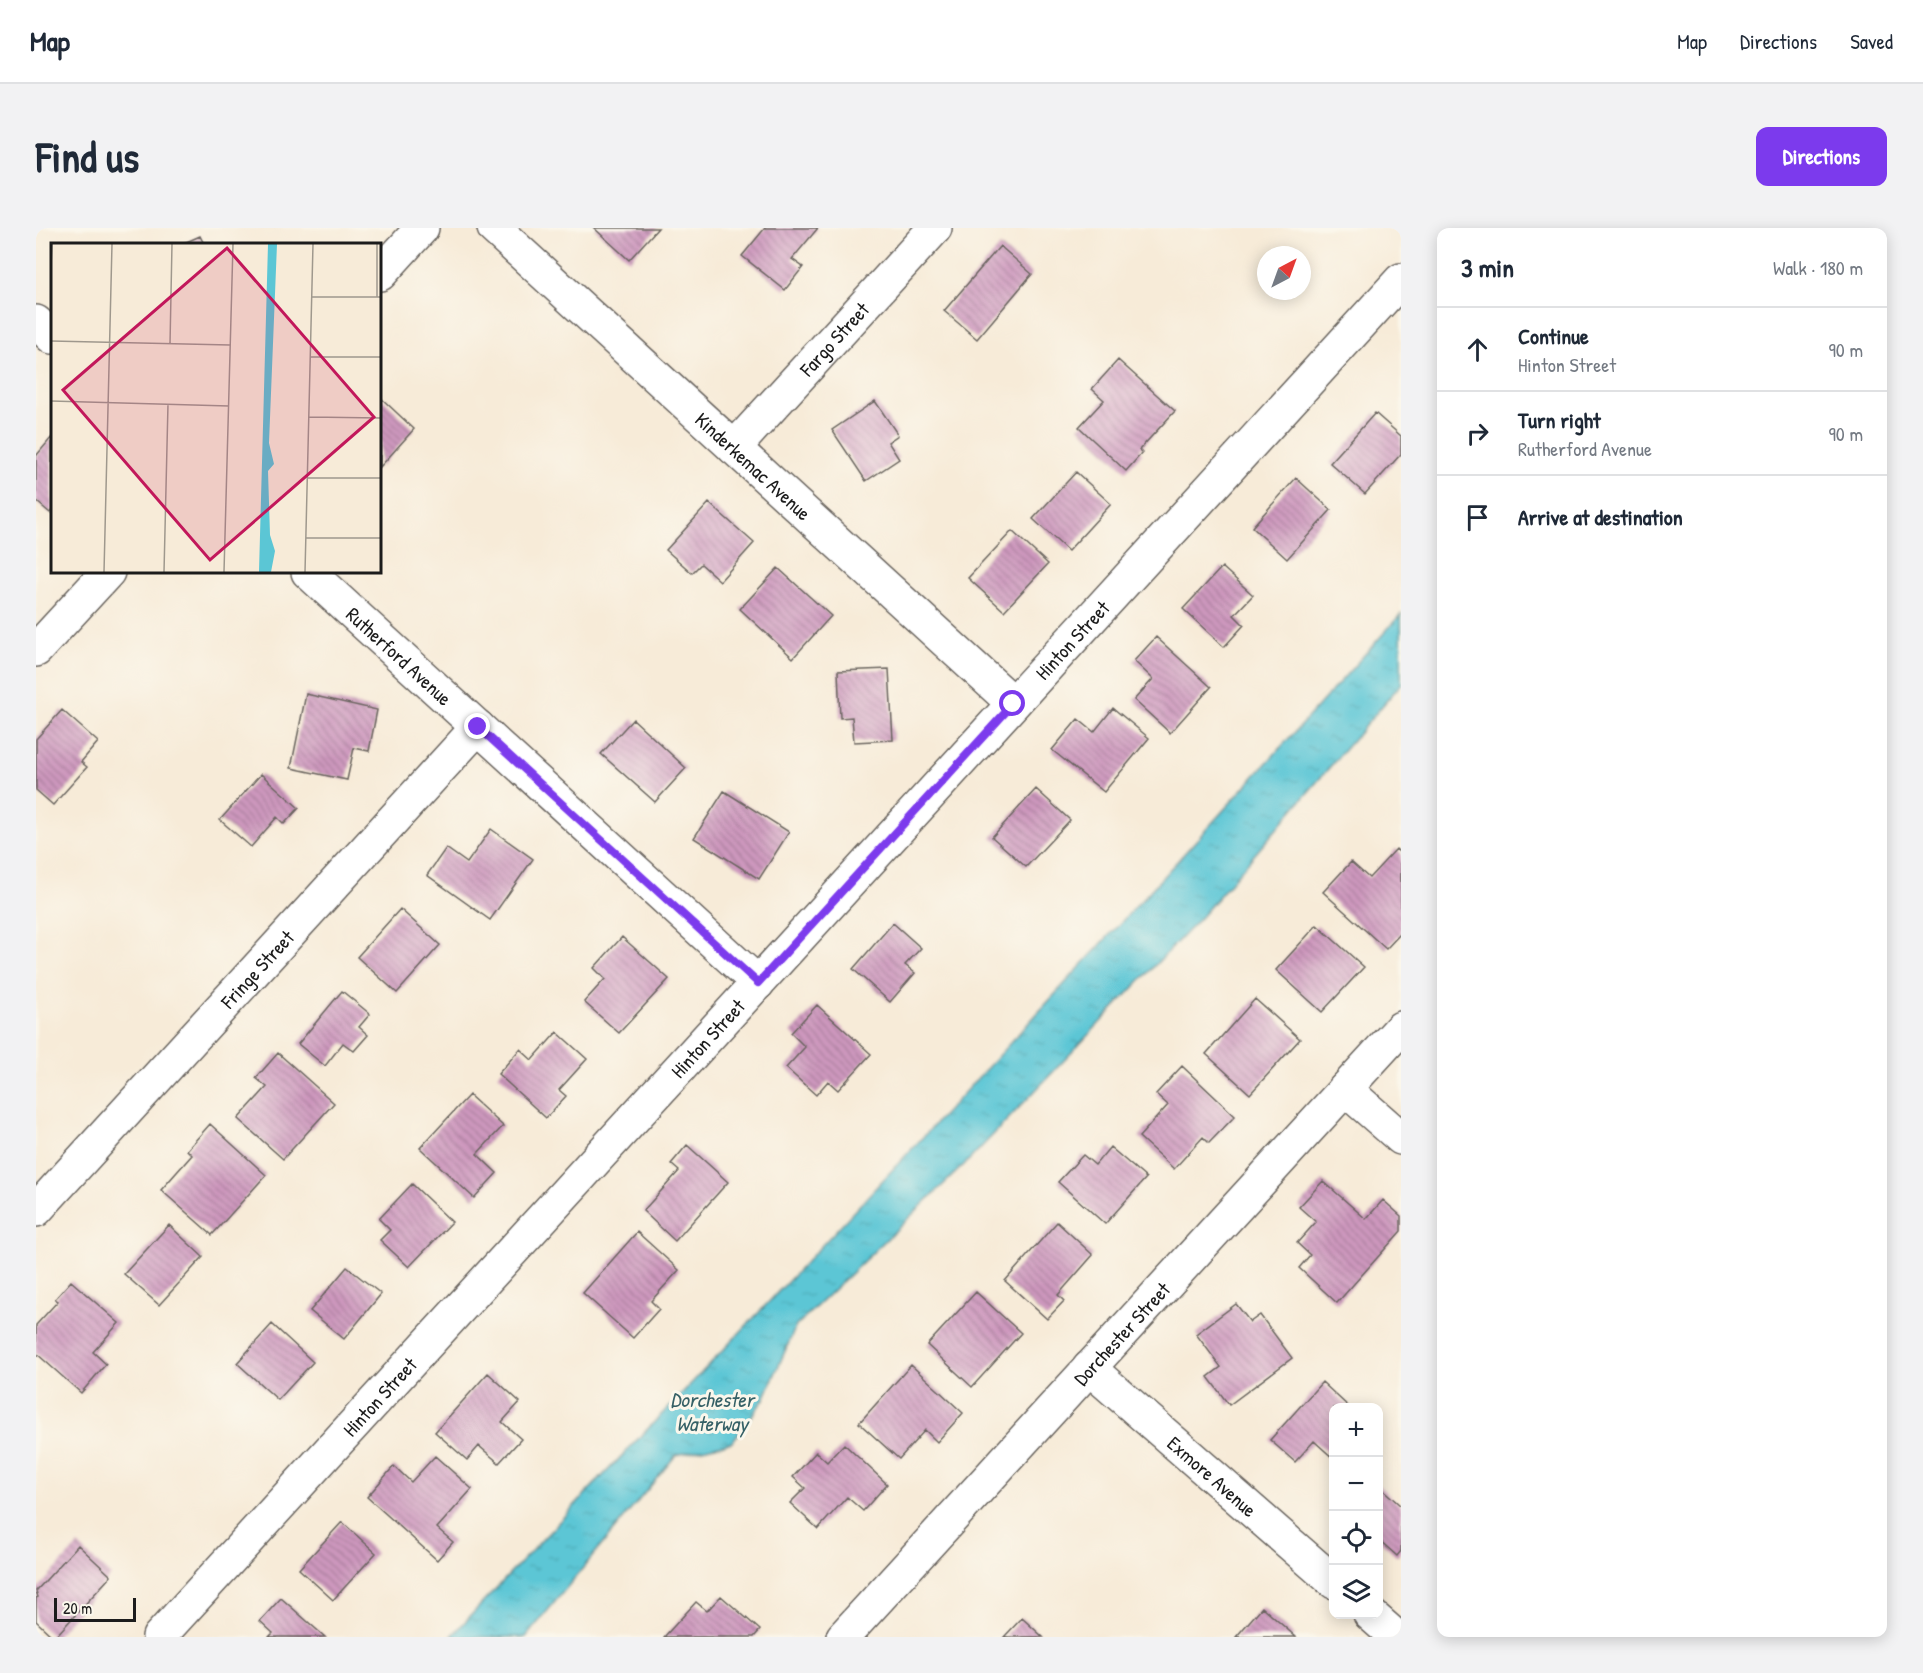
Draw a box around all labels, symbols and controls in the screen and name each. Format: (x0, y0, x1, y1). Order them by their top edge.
text: Map (30, 22, 70, 60)
text: Map (1677, 27, 1707, 56)
text: Directions (1740, 27, 1817, 56)
text: Saved (1850, 27, 1893, 56)
button: Directions (1756, 127, 1887, 186)
text: Find us (36, 128, 139, 185)
inset map (51, 243, 381, 573)
north arrow (1257, 246, 1311, 300)
text: 3 min (1461, 250, 1514, 285)
text: Walk · 180 m (1773, 254, 1863, 281)
street label: Fargo Street (792, 295, 875, 382)
text: Continue (1518, 321, 1589, 351)
icon: ahead (1461, 333, 1494, 366)
text: 90 m (1829, 336, 1863, 363)
text: Hinton Street (1518, 351, 1616, 378)
text: Turn right (1518, 405, 1601, 435)
street label: Kinderkemac Avenue (690, 406, 818, 526)
icon: right (1461, 417, 1494, 450)
text: 90 m (1829, 420, 1863, 447)
text: Rutherford Avenue (1518, 435, 1652, 462)
icon: arrive (1461, 501, 1494, 534)
text: Arrive at destination (1518, 502, 1683, 532)
street label: Hinton Street (1029, 594, 1116, 685)
street label: Rutherford Avenue (341, 600, 458, 711)
route start (999, 690, 1025, 716)
route end (464, 713, 490, 739)
street label: Fringe Street (213, 923, 300, 1014)
street label: Hinton Street (664, 992, 751, 1083)
street label: Dorchester Street (1067, 1275, 1176, 1391)
street label: Hinton Street (336, 1350, 423, 1442)
water label: Dorchester Waterway (670, 1385, 757, 1438)
map controls (1329, 1403, 1383, 1619)
button: + (1329, 1403, 1383, 1457)
street label: Exmore Avenue (1162, 1429, 1263, 1522)
button: − (1329, 1457, 1383, 1511)
button: locate (1329, 1511, 1383, 1565)
button: layers (1329, 1565, 1383, 1619)
scale bar (54, 1595, 136, 1622)
text: 20 m (63, 1597, 92, 1619)

